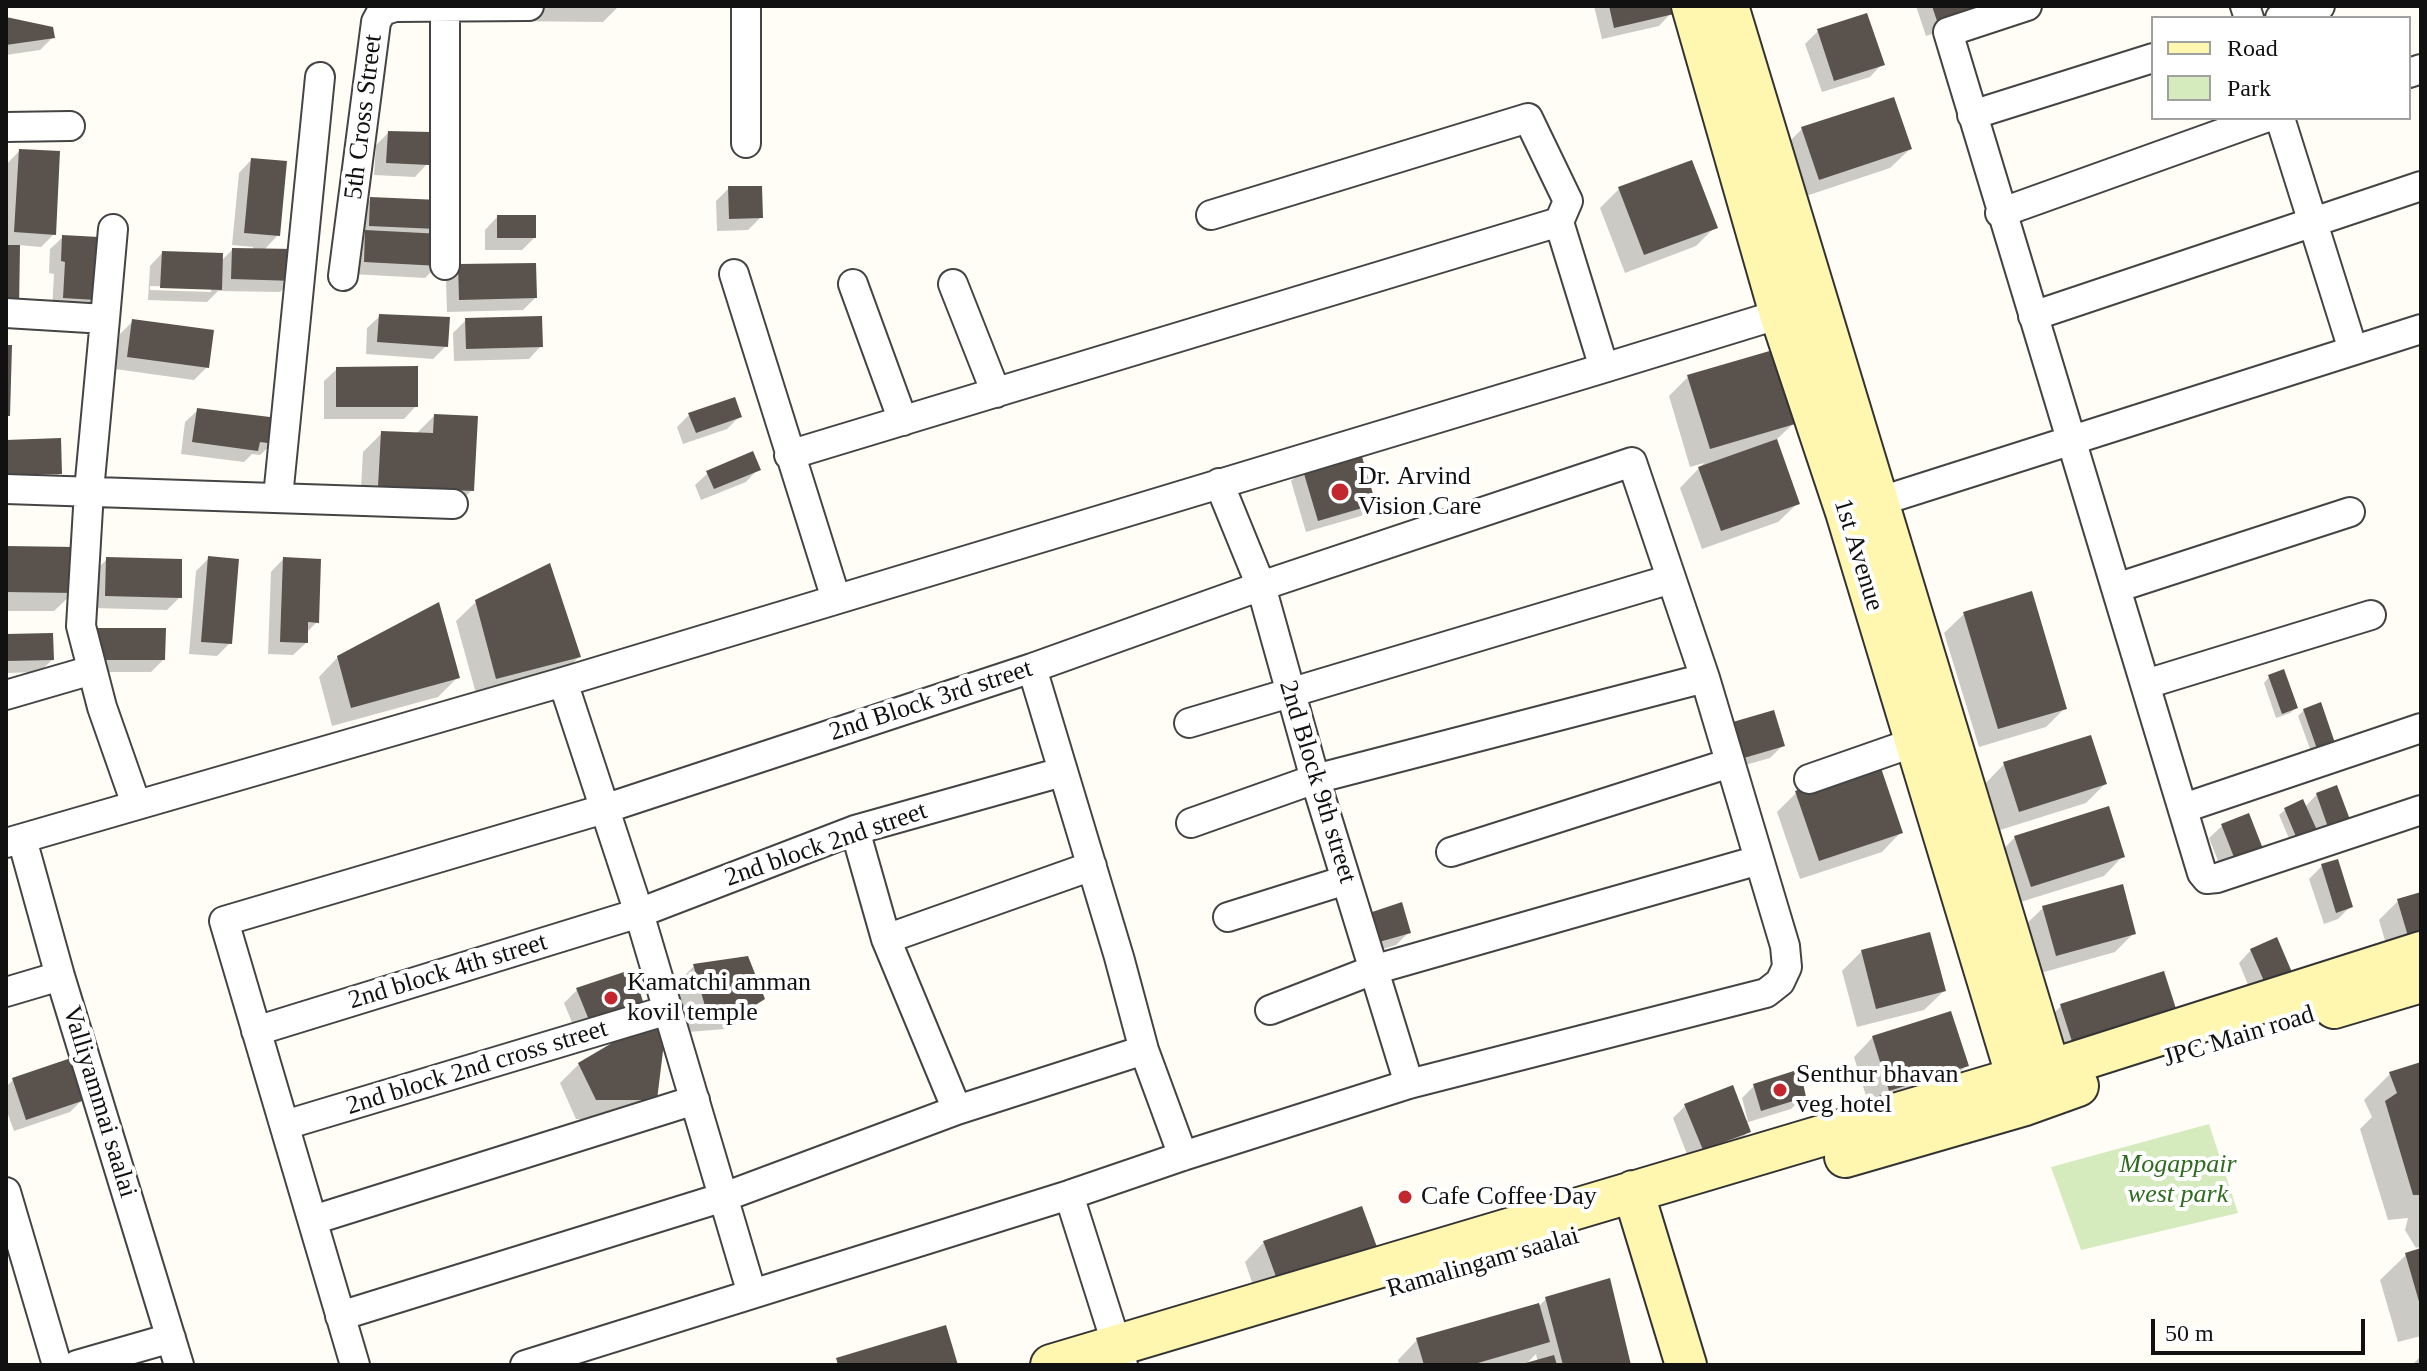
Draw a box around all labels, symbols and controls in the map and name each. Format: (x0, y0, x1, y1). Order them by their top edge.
legend (2151, 16, 2411, 120)
street label: 5th Cross Street (338, 33, 390, 201)
text: Road (2227, 35, 2278, 61)
text: Park (2227, 75, 2271, 101)
place label: Dr. Arvind Vision Care (1358, 461, 1481, 522)
marker: Dr. Arvind Vision Care (1329, 481, 1351, 503)
street label: 1st Avenue (1826, 495, 1890, 615)
street label: 2nd Block 3rd street (826, 653, 1036, 749)
street label: 2nd Block 9th street (1271, 677, 1363, 887)
street label: 2nd block 2nd street (721, 796, 931, 894)
street label: 2nd block 4th street (345, 927, 551, 1017)
place label: Kamatchi amman kovil temple (627, 967, 811, 1028)
marker: Kamatchi amman kovil temple (602, 989, 620, 1007)
street label: JPC Main road (2160, 999, 2318, 1075)
street label: Valliyammai saalai (55, 1003, 143, 1201)
street label: 2nd block 2nd cross street (343, 1013, 611, 1123)
place label: Senthur bhavan veg hotel (1796, 1059, 1958, 1120)
marker: Senthur bhavan veg hotel (1771, 1081, 1789, 1099)
park label: Mogappair west park (2120, 1149, 2236, 1210)
place label: Cafe Coffee Day (1421, 1181, 1597, 1213)
marker: Cafe Coffee Day (1396, 1188, 1414, 1206)
street label: Ramalingam saalai (1383, 1221, 1583, 1305)
scale bar (2155, 1303, 2369, 1353)
text: 50 m (2165, 1320, 2214, 1346)

